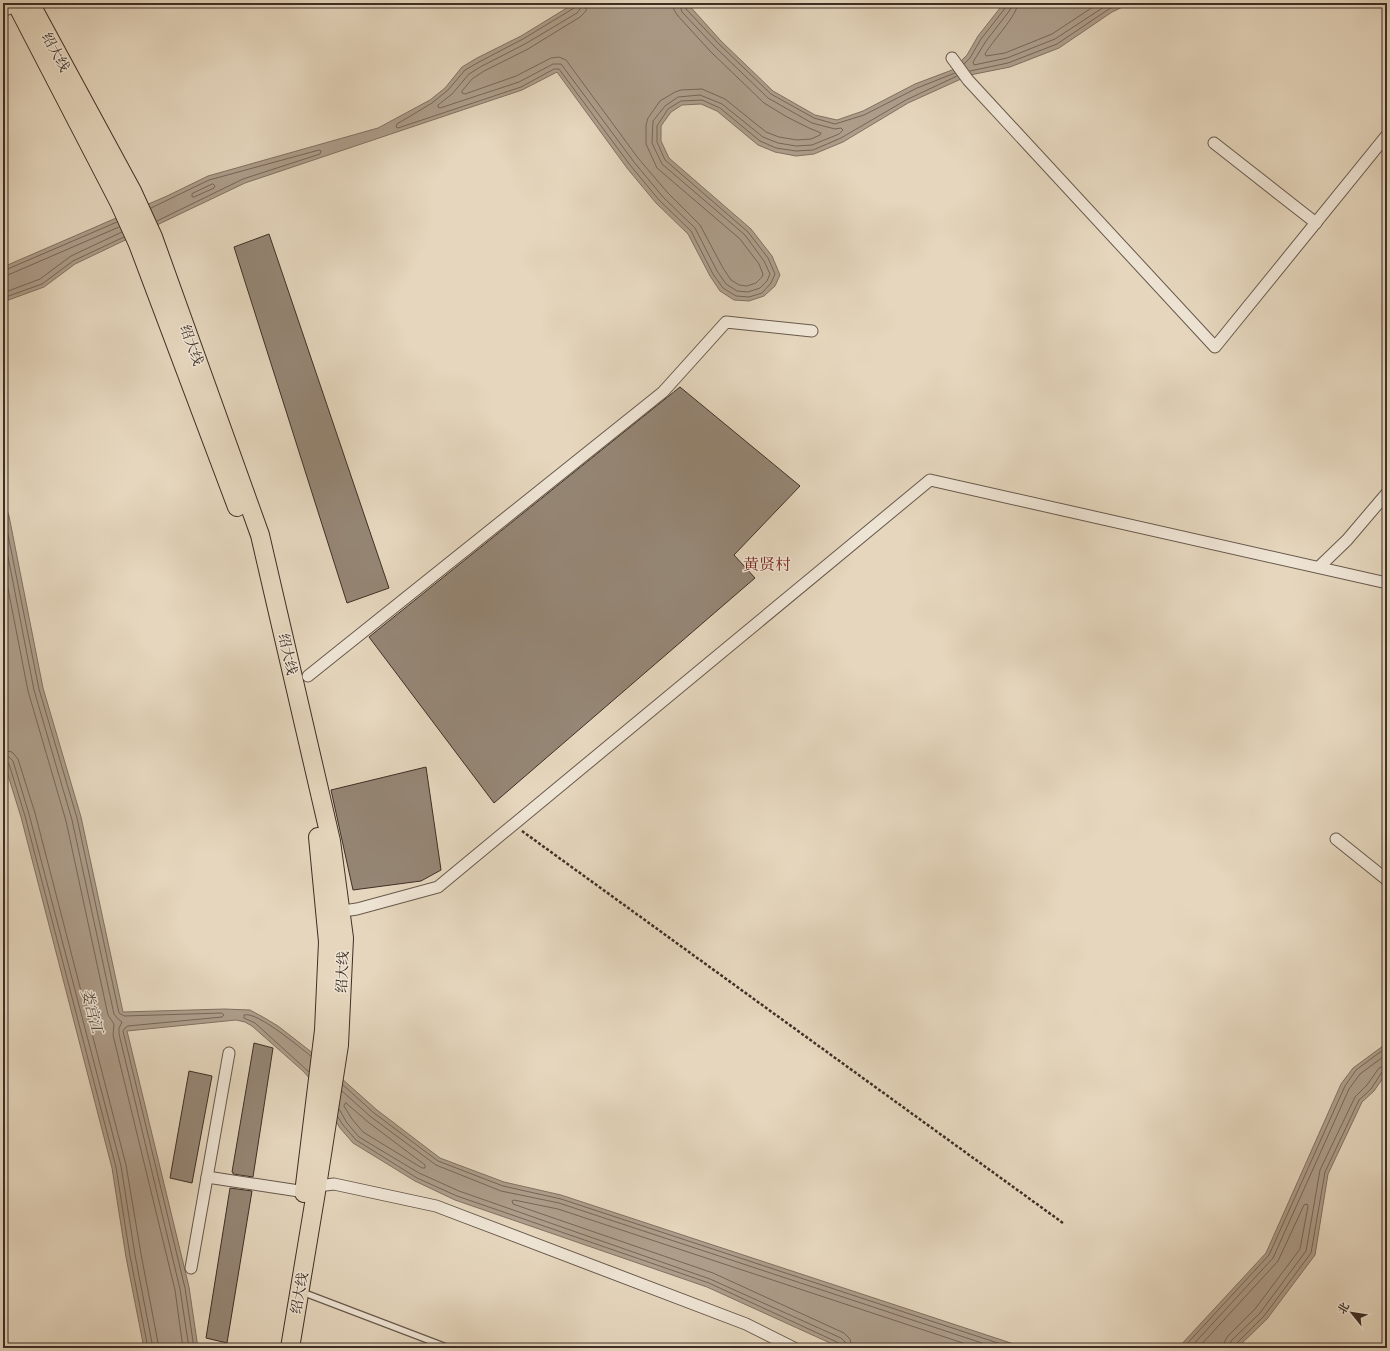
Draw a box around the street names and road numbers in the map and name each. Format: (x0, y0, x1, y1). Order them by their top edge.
street label: 绍大线 (37, 29, 74, 75)
street label: 绍大线 (175, 322, 208, 368)
street label: 绍大线 (274, 632, 301, 677)
street label: 绍大线 (332, 951, 353, 993)
street label: 绍大线 (286, 1271, 312, 1315)

